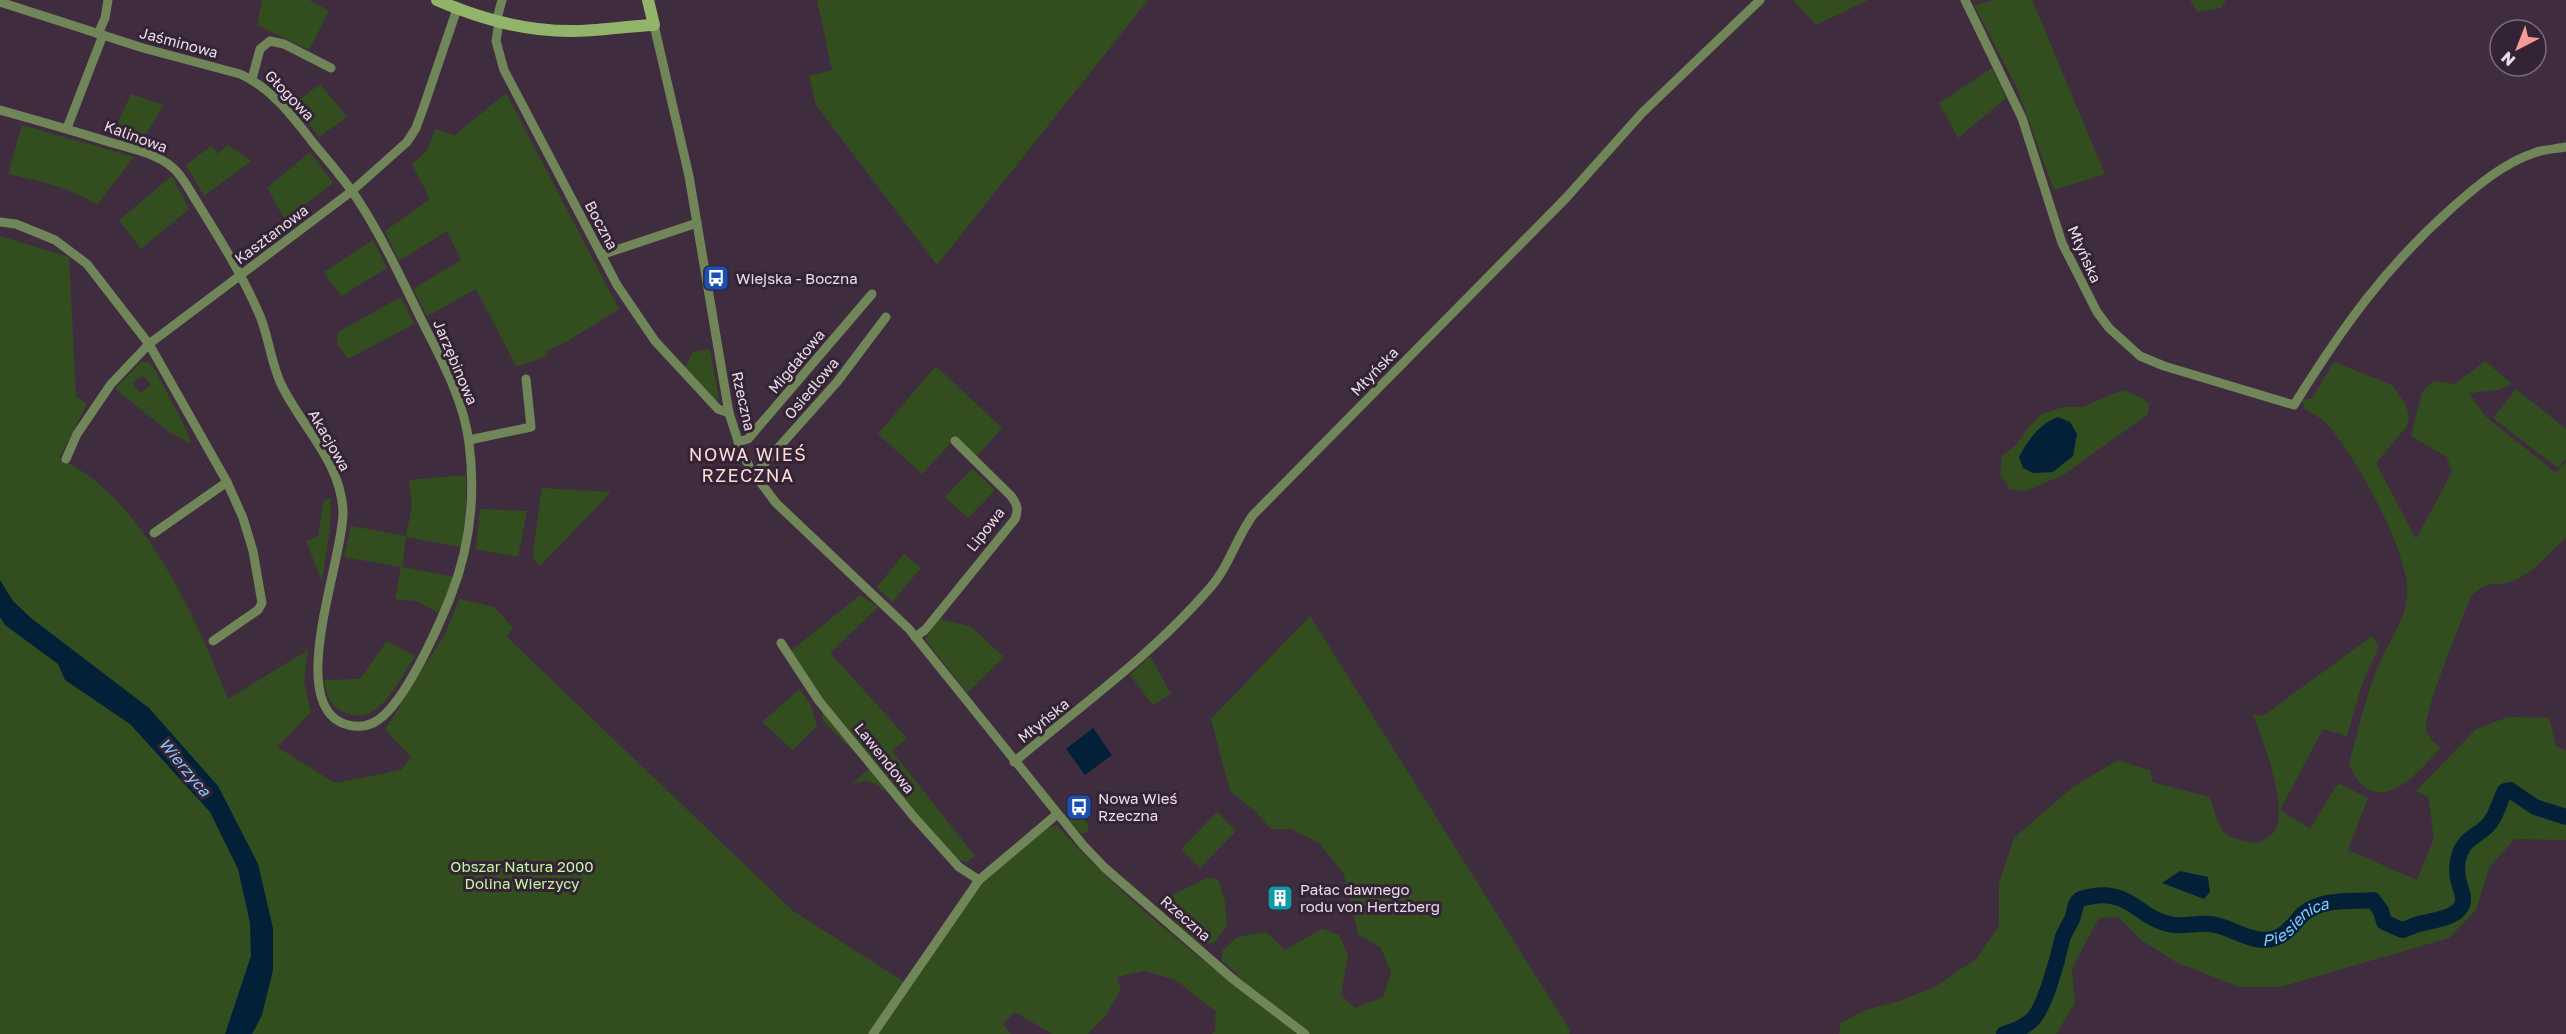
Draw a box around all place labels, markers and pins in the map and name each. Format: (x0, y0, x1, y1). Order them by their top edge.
bus stop icon: Wiejska - Boczna (701, 263, 731, 293)
place label: Wiejska - Boczna (736, 269, 858, 287)
place label: Nowa Wieś Rzeczna (1098, 789, 1177, 824)
bus stop icon: Nowa Wieś Rzeczna (1064, 792, 1094, 822)
place label: Pałac dawnego rodu von Hertzberg (1300, 880, 1440, 915)
building icon: Pałac dawnego rodu von Hertzberg (1265, 883, 1295, 913)

